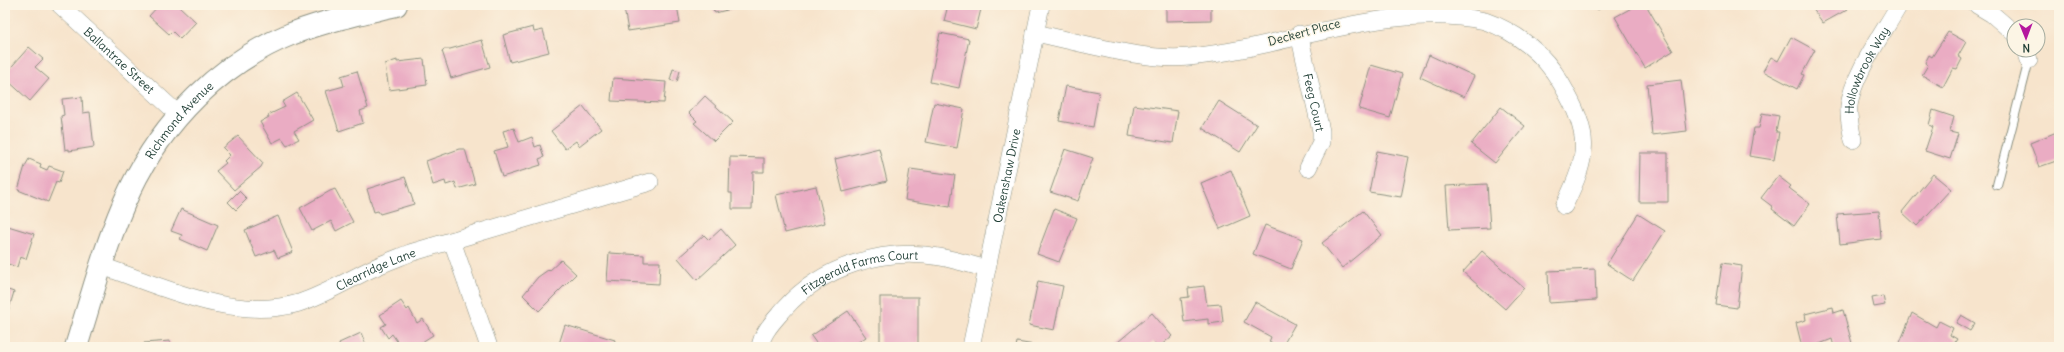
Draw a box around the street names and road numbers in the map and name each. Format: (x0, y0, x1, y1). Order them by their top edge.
street label: Deckert Place (1266, 15, 1342, 49)
street label: Ballantrae Street (81, 24, 158, 96)
street label: Hollowbrook Way (1841, 24, 1892, 114)
street label: Feeg Court (1301, 72, 1328, 133)
street label: Richmond Avenue (141, 78, 216, 162)
street label: Oakenshaw Drive (989, 127, 1023, 224)
street label: Clearridge Lane (333, 244, 417, 293)
street label: Fitzgerald Farms Court (798, 247, 918, 297)

